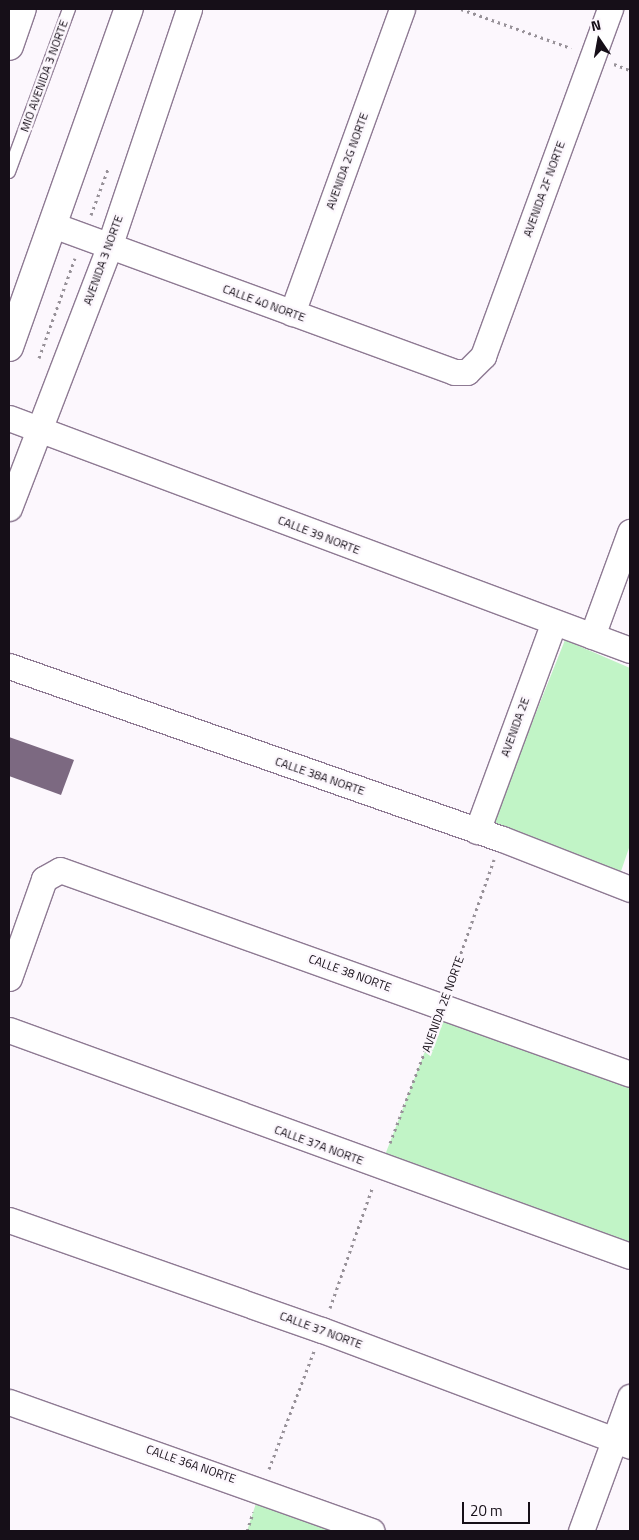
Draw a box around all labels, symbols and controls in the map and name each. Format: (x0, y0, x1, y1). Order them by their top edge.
text: N (589, 14, 603, 36)
north arrow (574, 15, 624, 65)
street label: MIO AVENIDA 3 NORTE (17, 18, 71, 134)
street label: AVENIDA 2G NORTE (323, 111, 371, 211)
street label: AVENIDA 2F NORTE (520, 139, 568, 239)
street label: AVENIDA 3 NORTE (80, 213, 126, 307)
street label: CALLE 40 NORTE (221, 281, 307, 325)
street label: CALLE 39 NORTE (276, 513, 362, 557)
street label: AVENIDA 2E (498, 695, 532, 759)
street label: CALLE 38A NORTE (273, 754, 367, 798)
street label: CALLE 38 NORTE (307, 951, 393, 995)
street label: AVENIDA 2E NORTE (419, 954, 467, 1054)
street label: CALLE 37A NORTE (272, 1122, 366, 1168)
street label: CALLE 37 NORTE (278, 1308, 364, 1352)
street label: CALLE 36A NORTE (144, 1442, 238, 1486)
scale bar (464, 1492, 532, 1524)
text: 20 m (470, 1499, 503, 1522)

